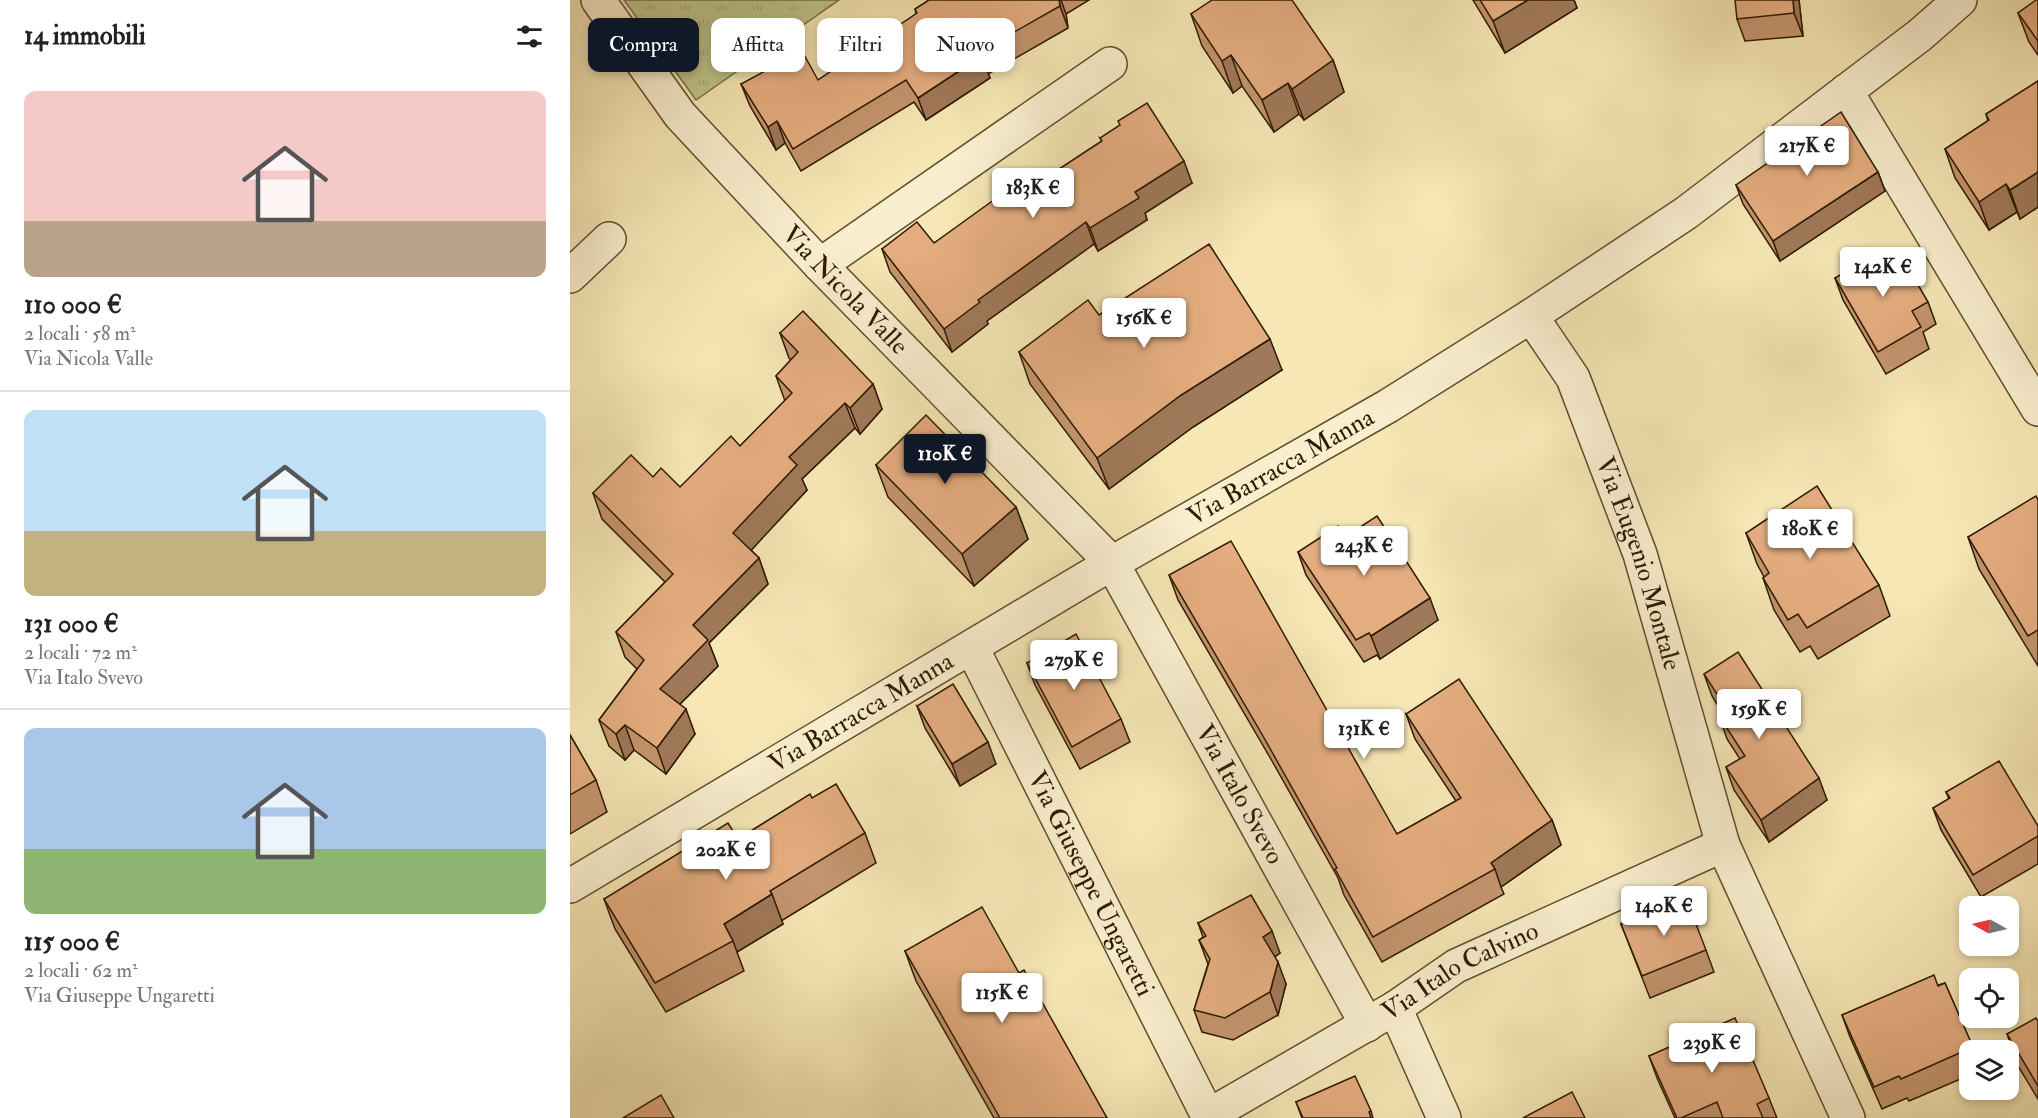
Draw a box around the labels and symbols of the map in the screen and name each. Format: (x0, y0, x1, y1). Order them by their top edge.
pin: 217K € (1758, 126, 1856, 177)
pin: 183K € (984, 168, 1082, 219)
street label: Via Nicola Valle (775, 219, 915, 362)
pin: 142K € (1834, 247, 1932, 298)
pin: 156K € (1095, 298, 1193, 349)
street label: Via Barracca Manna (1182, 401, 1380, 533)
pin: 110K € (896, 434, 994, 485)
street label: Via Eugenio Montale (1589, 453, 1688, 674)
pin: 180K € (1761, 509, 1859, 560)
pin: 243K € (1315, 526, 1413, 577)
pin: 279K € (1025, 640, 1123, 691)
street label: Via Barracca Manna (763, 645, 960, 780)
pin: 159K € (1710, 689, 1808, 740)
pin: 131K € (1315, 709, 1413, 760)
street label: Via Italo Svevo (1188, 719, 1291, 870)
street label: Via Giuseppe Ungaretti (1021, 766, 1161, 1002)
pin: 202K € (677, 830, 775, 881)
pin: 140K € (1615, 886, 1713, 937)
north arrow (1959, 896, 2019, 956)
street label: Via Italo Calvino (1376, 915, 1543, 1028)
pin: 115K € (953, 973, 1051, 1024)
pin: 239K € (1663, 1023, 1761, 1074)

